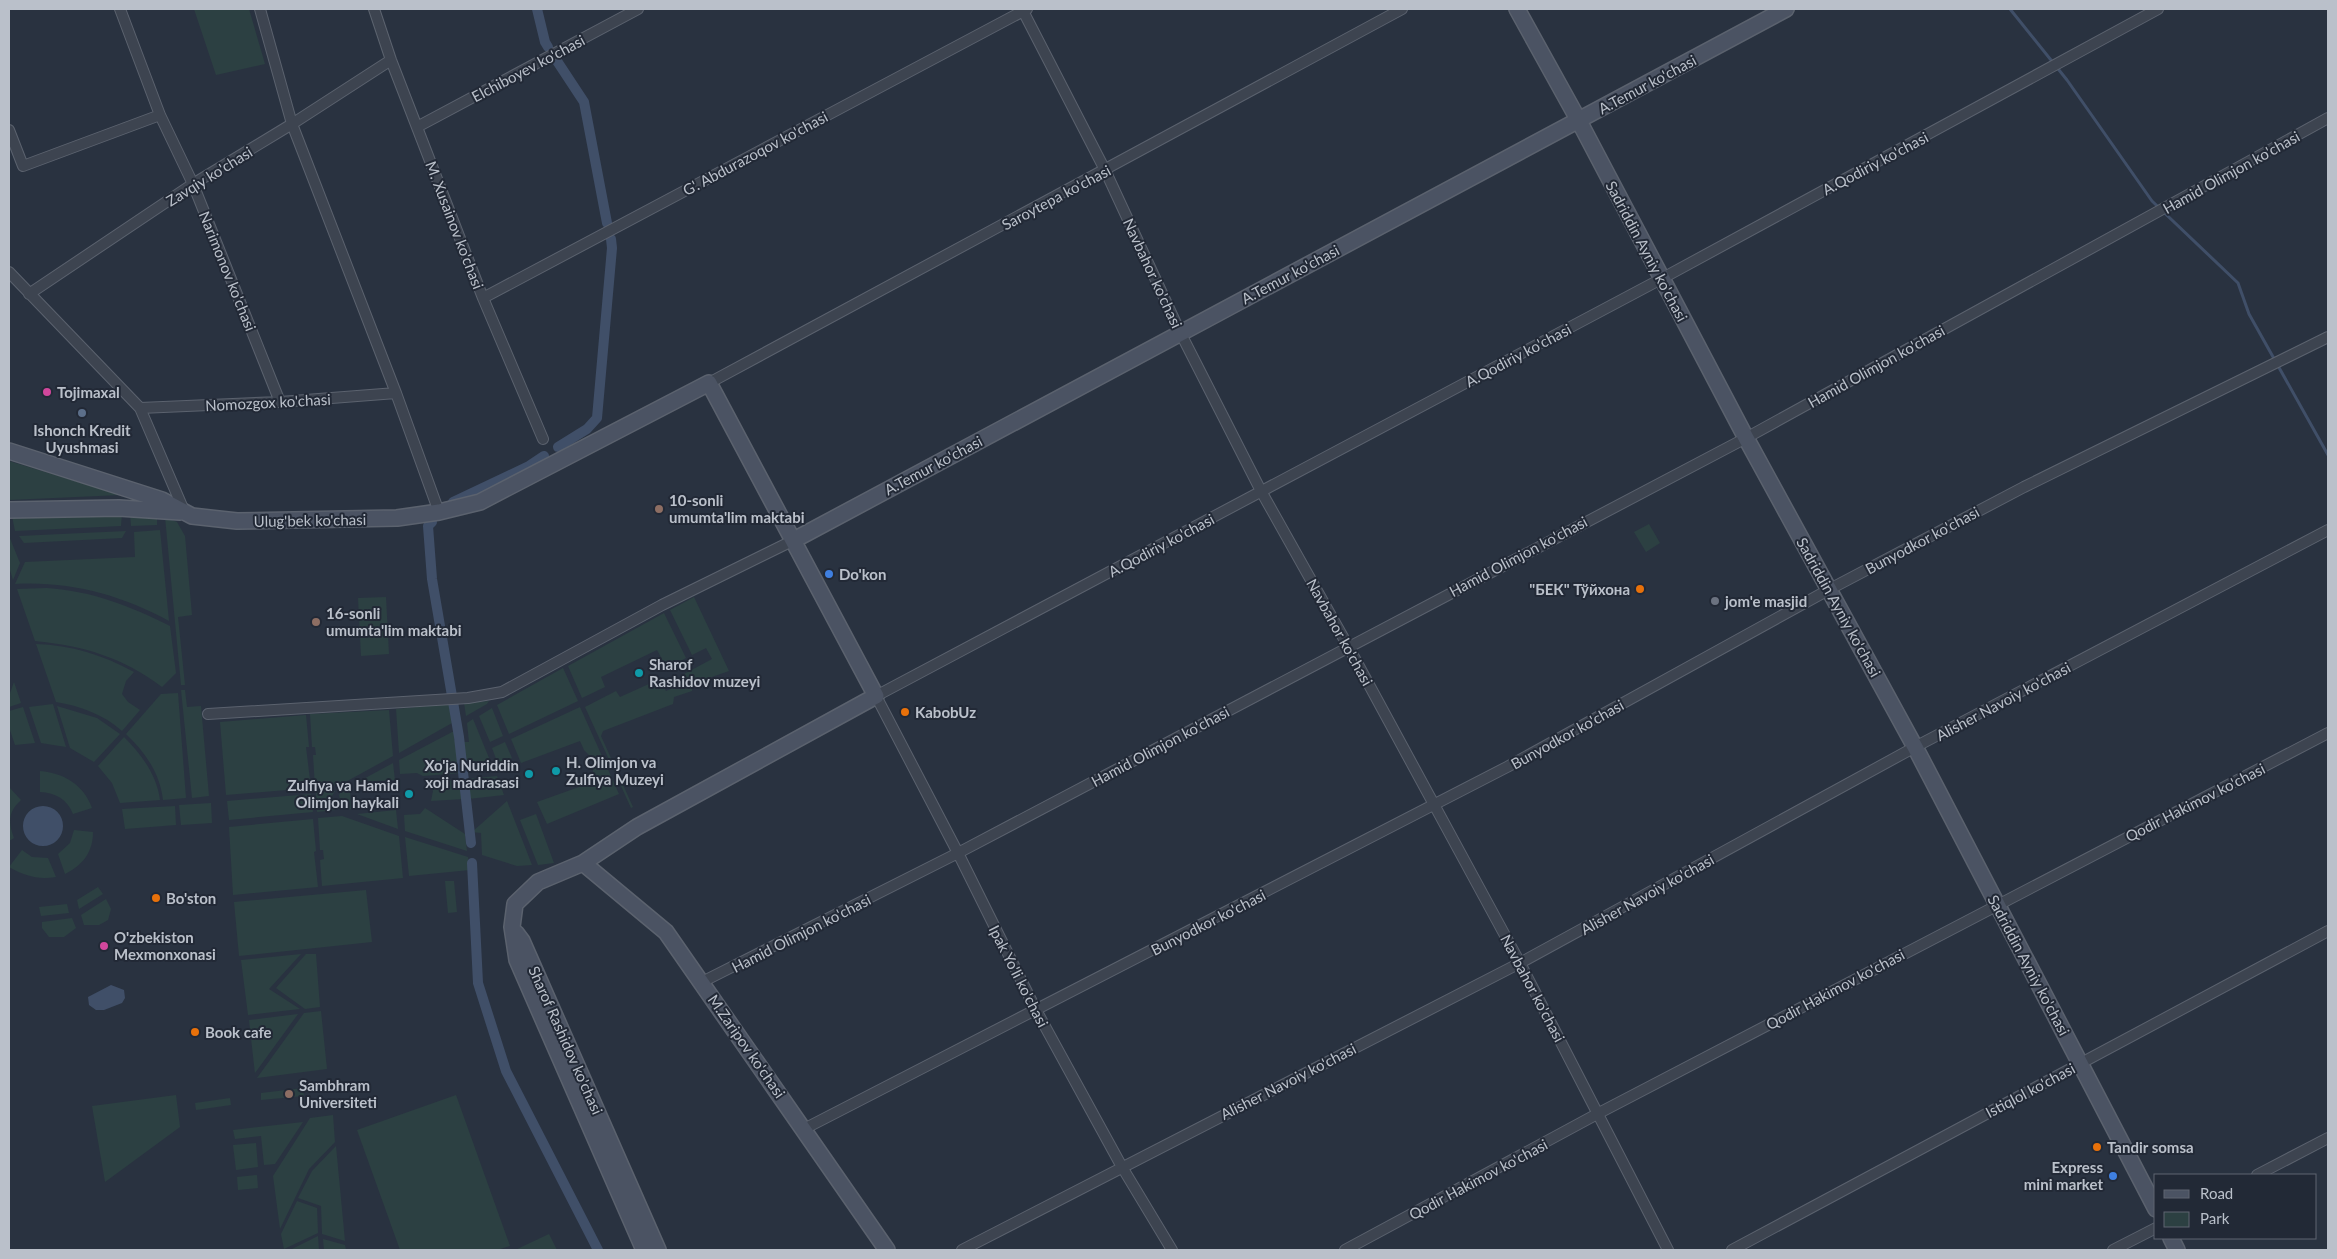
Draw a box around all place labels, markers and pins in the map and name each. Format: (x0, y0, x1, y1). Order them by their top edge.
place label: Tojimaxal (57, 383, 120, 401)
marker: Tojimaxal (41, 386, 53, 398)
marker: Ishonch Kredit Uyushmasi (76, 407, 88, 419)
place label: Ishonch Kredit Uyushmasi (33, 421, 131, 456)
place label: 10-sonli umumta'lim maktabi (669, 491, 805, 526)
marker: 10-sonli umumta'lim maktabi (653, 503, 665, 515)
place label: Do'kon (839, 565, 886, 583)
marker: Do'kon (823, 568, 835, 580)
place label: "БЕК" Тўйхона (1529, 580, 1630, 598)
marker: "БЕК" Тўйхона (1634, 583, 1646, 595)
place label: jom'e masjid (1724, 592, 1807, 610)
marker: jom'e masjid (1709, 595, 1721, 607)
place label: 16-sonli umumta'lim maktabi (326, 604, 462, 639)
marker: 16-sonli umumta'lim maktabi (310, 616, 322, 628)
place label: Sharof Rashidov muzeyi (649, 655, 761, 690)
marker: Sharof Rashidov muzeyi (633, 667, 645, 679)
place label: KabobUz (915, 703, 976, 721)
marker: KabobUz (899, 706, 911, 718)
place label: H. Olimjon va Zulfiya Muzeyi (566, 753, 664, 788)
place label: Xo'ja Nuriddin xoji madrasasi (424, 756, 519, 791)
marker: H. Olimjon va Zulfiya Muzeyi (550, 765, 562, 777)
marker: Xo'ja Nuriddin xoji madrasasi (523, 768, 535, 780)
place label: Zulfiya va Hamid Olimjon haykali (288, 776, 399, 811)
marker: Zulfiya va Hamid Olimjon haykali (403, 788, 415, 800)
place label: Bo'ston (166, 889, 216, 907)
marker: Bo'ston (150, 892, 162, 904)
place label: O'zbekiston Mexmonxonasi (114, 928, 216, 963)
marker: O'zbekiston Mexmonxonasi (98, 940, 110, 952)
place label: Book cafe (205, 1023, 272, 1041)
marker: Book cafe (189, 1026, 201, 1038)
place label: Sambhram Universiteti (299, 1076, 377, 1111)
marker: Sambhram Universiteti (283, 1088, 295, 1100)
place label: Tandir somsa (2107, 1138, 2194, 1156)
marker: Tandir somsa (2091, 1141, 2103, 1153)
place label: Express mini market (2024, 1158, 2103, 1193)
marker: Express mini market (2107, 1170, 2119, 1182)

